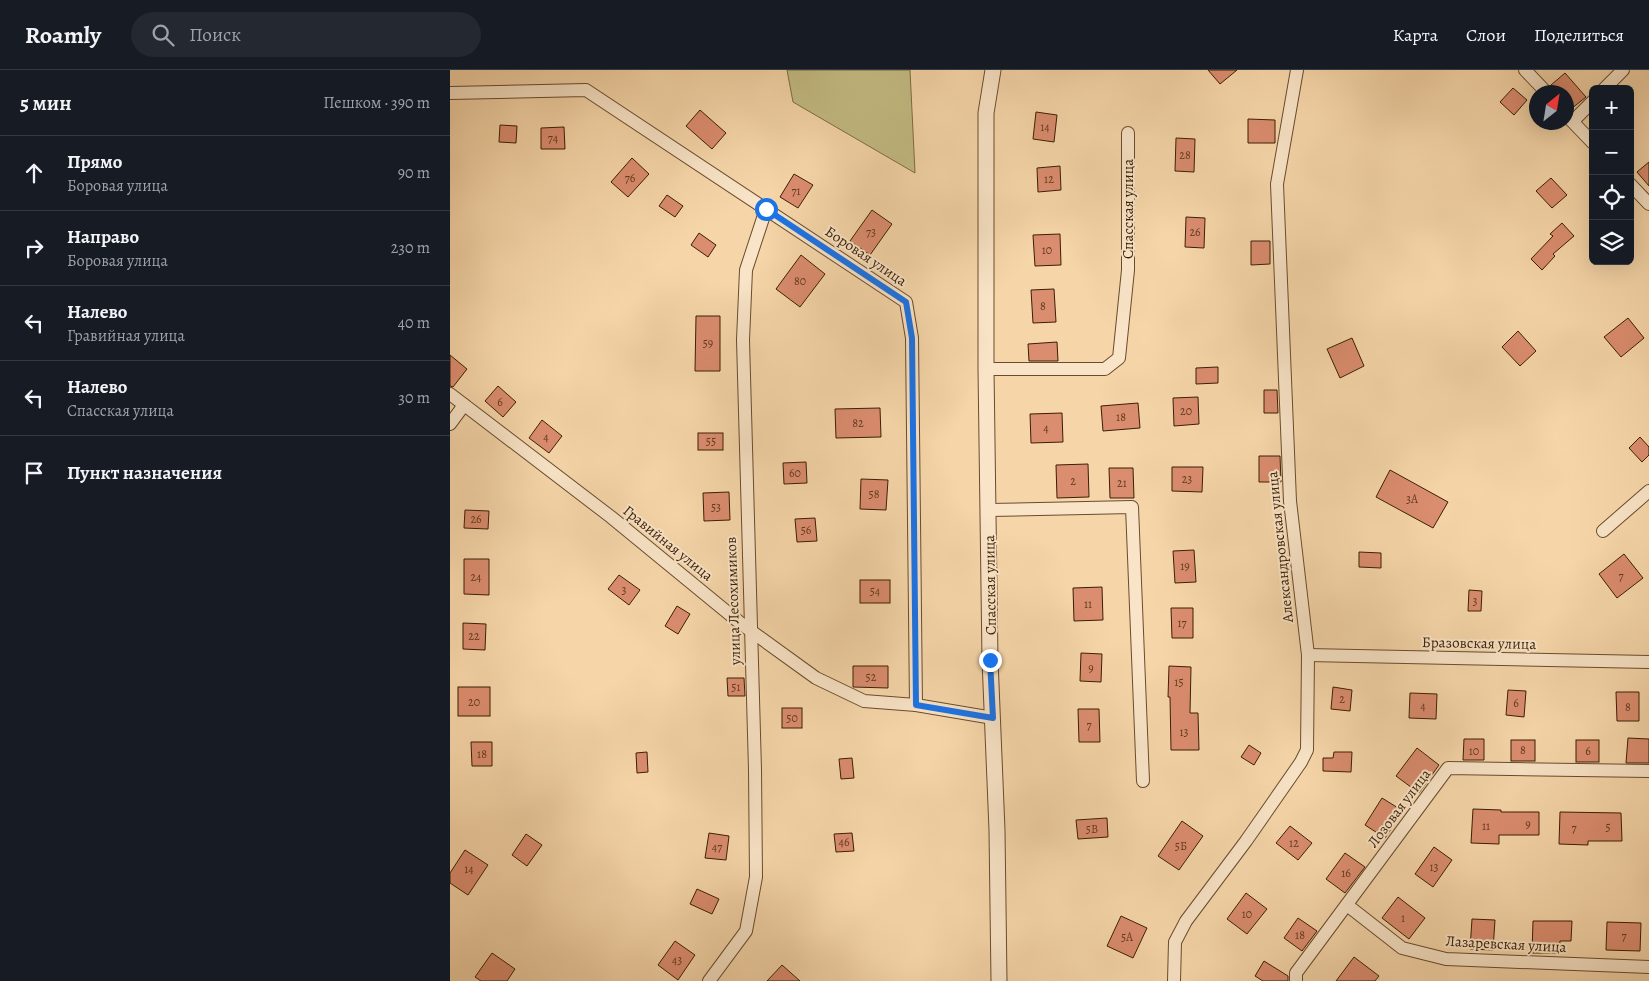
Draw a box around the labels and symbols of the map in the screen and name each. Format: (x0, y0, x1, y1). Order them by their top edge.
north arrow (1529, 85, 1574, 130)
house number: 14 (1040, 119, 1050, 135)
house number: 74 (548, 130, 559, 146)
house number: 28 (1179, 147, 1191, 163)
street label: Спасская улица (1118, 159, 1138, 259)
house number: 76 (625, 170, 636, 186)
house number: 12 (1044, 171, 1054, 187)
house number: 71 (791, 183, 801, 199)
route start (755, 198, 778, 221)
street label: Боровая улица (821, 221, 911, 291)
house number: 73 (866, 224, 876, 240)
house number: 26 (1189, 224, 1201, 240)
house number: 10 (1042, 242, 1052, 258)
house number: 80 (794, 273, 806, 289)
house number: 8 (1040, 298, 1046, 314)
house number: 59 (703, 335, 713, 351)
house number: 6 (497, 394, 503, 410)
house number: 20 (1180, 403, 1192, 419)
house number: 18 (1116, 409, 1126, 425)
house number: 82 (852, 415, 864, 431)
house number: 4 (1043, 420, 1049, 436)
house number: 4 (543, 429, 549, 445)
house number: 55 (706, 433, 716, 449)
house number: 60 (789, 465, 801, 481)
street label: Александровская улица (1262, 470, 1298, 625)
house number: 23 (1182, 471, 1192, 487)
house number: 2 (1070, 473, 1076, 489)
house number: 21 (1117, 475, 1127, 491)
house number: 58 (869, 486, 880, 502)
house number: 3А (1406, 491, 1419, 507)
house number: 53 (711, 499, 721, 515)
street label: Гравийная улица (619, 500, 717, 586)
house number: 26 (470, 511, 482, 527)
house number: 56 (801, 522, 812, 538)
street label: Спасская улица (979, 535, 1001, 635)
street label: улица Лесохимиков (721, 537, 745, 666)
house number: 19 (1180, 558, 1190, 574)
house number: 7 (1618, 568, 1624, 584)
house number: 24 (470, 569, 482, 585)
house number: 3 (622, 582, 627, 598)
house number: 54 (870, 583, 881, 599)
house number: 3 (1473, 593, 1478, 609)
house number: 11 (1084, 596, 1092, 612)
house number: 17 (1177, 615, 1188, 631)
house number: 22 (468, 628, 480, 644)
street label: Бразовская улица (1422, 632, 1536, 654)
route end (979, 649, 1002, 672)
house number: 9 (1088, 660, 1094, 676)
house number: 52 (866, 669, 877, 685)
house number: 15 (1174, 674, 1184, 690)
house number: 51 (731, 679, 741, 695)
house number: 2 (1339, 691, 1345, 707)
house number: 20 (468, 694, 480, 710)
house number: 6 (1513, 695, 1519, 711)
house number: 4 (1420, 698, 1426, 714)
house number: 8 (1625, 699, 1631, 715)
house number: 50 (786, 710, 798, 726)
house number: 7 (1086, 717, 1092, 733)
house number: 13 (1179, 724, 1189, 740)
house number: 8 (1520, 742, 1526, 758)
house number: 10 (1469, 743, 1479, 759)
house number: 6 (1585, 743, 1591, 759)
house number: 18 (477, 746, 487, 762)
street label: Лозовая улица (1363, 765, 1435, 851)
house number: 9 (1525, 816, 1531, 832)
house number: 11 (1482, 818, 1490, 834)
house number: 5 (1605, 819, 1611, 835)
house number: 7 (1571, 820, 1577, 836)
house number: 5В (1086, 821, 1098, 837)
house number: 46 (839, 834, 850, 850)
house number: 12 (1289, 835, 1299, 851)
house number: 5Б (1175, 838, 1187, 854)
house number: 47 (712, 839, 723, 855)
house number: 13 (1429, 859, 1439, 875)
house number: 14 (464, 861, 474, 877)
house number: 16 (1341, 865, 1351, 881)
house number: 10 (1242, 906, 1252, 922)
house number: 1 (1401, 910, 1405, 926)
house number: 18 (1295, 927, 1305, 943)
house number: 7 (1621, 928, 1627, 944)
house number: 5А (1121, 929, 1134, 945)
street label: Лазаревская улица (1445, 931, 1567, 957)
house number: 43 (672, 952, 682, 968)

